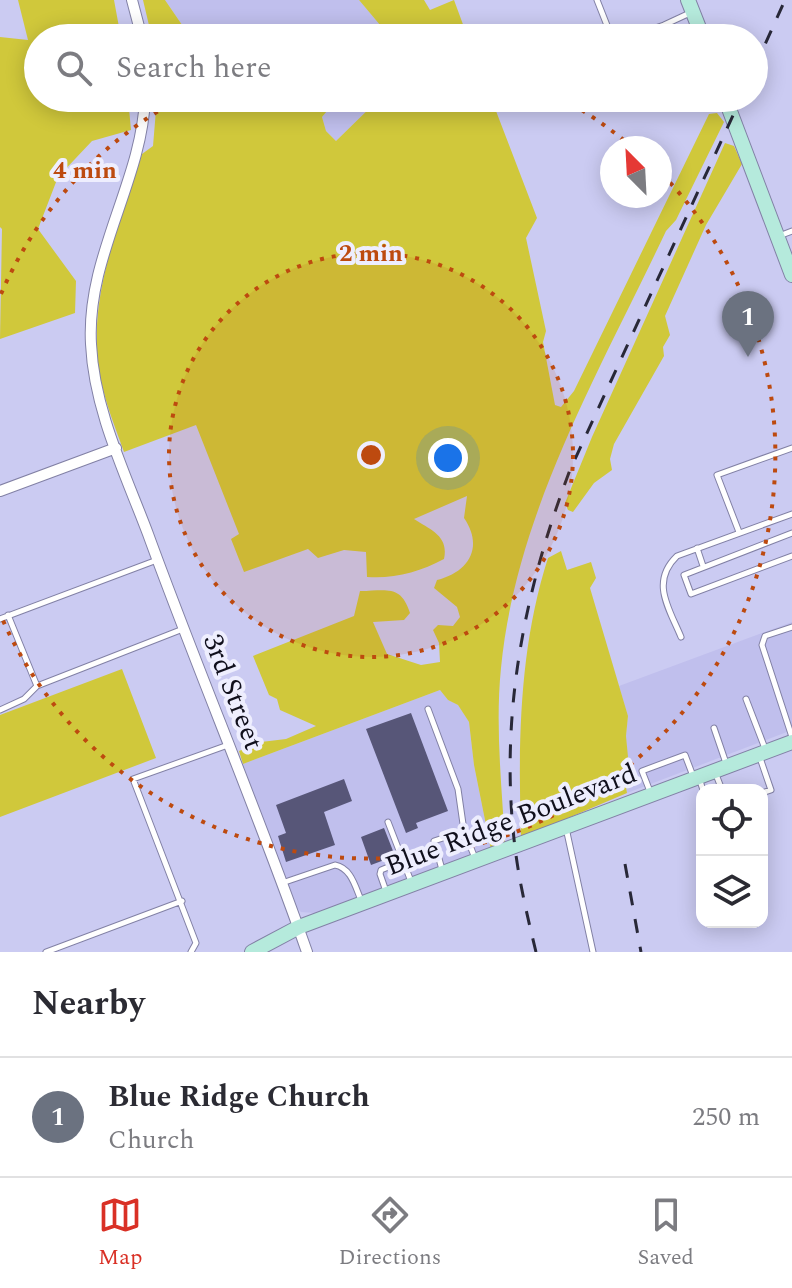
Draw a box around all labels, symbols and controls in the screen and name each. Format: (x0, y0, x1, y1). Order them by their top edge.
search box (24, 24, 768, 112)
text: Search here (116, 45, 272, 91)
icon: search (52, 46, 96, 90)
north arrow (600, 136, 672, 208)
text: 4 min (53, 153, 117, 189)
text: 2 min (339, 236, 403, 272)
pin: 1 (722, 291, 774, 357)
your location (428, 438, 468, 478)
centre of rings (357, 441, 385, 469)
street label: 3rd Street (191, 628, 275, 756)
street label: Blue Ridge Boulevard (379, 752, 643, 888)
map controls (696, 784, 768, 928)
button: locate (696, 784, 768, 856)
button: layers (696, 856, 768, 928)
text: Nearby (32, 978, 145, 1030)
text: Blue Ridge Church (108, 1074, 370, 1120)
text: 1 (51, 1097, 65, 1137)
text: 250 m (692, 1097, 760, 1137)
text: Church (108, 1120, 195, 1160)
tab: Map (98, 1193, 142, 1274)
tab: Directions (339, 1193, 441, 1274)
tab: Saved (637, 1193, 694, 1274)

